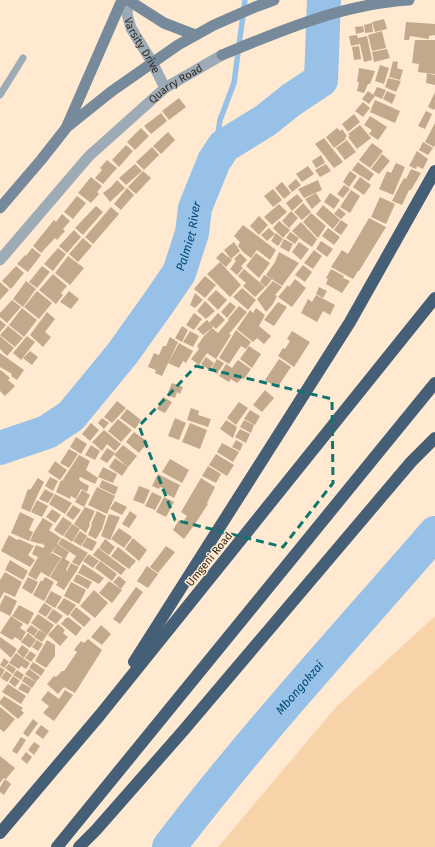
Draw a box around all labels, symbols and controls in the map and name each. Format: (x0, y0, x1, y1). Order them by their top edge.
street label: Varsity Drive (121, 16, 163, 75)
street label: Quarry Road (146, 62, 205, 107)
water label: Palmiet River (173, 199, 204, 273)
street label: Umgeni Road (184, 530, 235, 589)
water label: Mbongokzai (273, 658, 327, 717)

